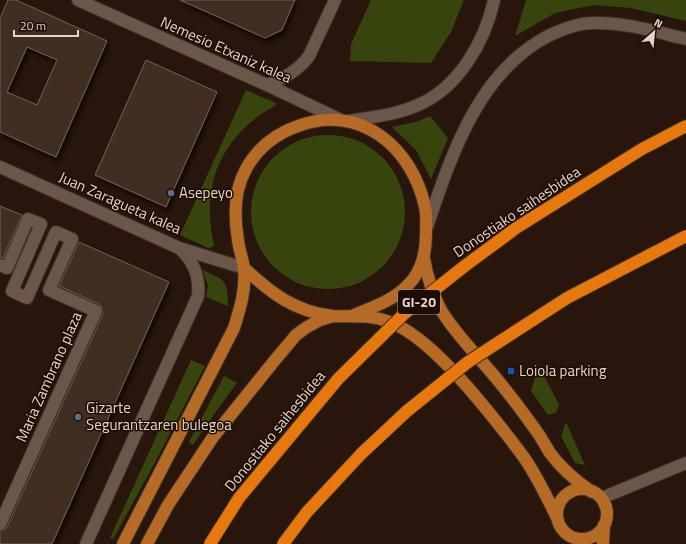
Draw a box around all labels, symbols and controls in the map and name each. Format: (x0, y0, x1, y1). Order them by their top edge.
street label: Nemesio Etxaniz kalea (157, 10, 296, 89)
scale bar (14, 12, 78, 38)
north arrow (634, 12, 674, 52)
text: N (652, 14, 666, 32)
text: 20 m (20, 16, 46, 35)
street label: Donostiako saihesbidea (448, 160, 585, 263)
street label: Juan Zaragueta kalea (55, 165, 186, 240)
place label: Asepeyo (179, 181, 233, 204)
marker: Asepeyo (166, 188, 176, 198)
road number: GI-20 (398, 290, 440, 314)
street label: Maria Zambrano plaza (9, 307, 88, 446)
place label: Loiola parking (519, 359, 607, 382)
street label: Donostiako saihesbidea (219, 365, 331, 496)
marker: Loiola parking (506, 366, 516, 376)
place label: Gizarte Segurantzaren bulegoa (86, 396, 232, 436)
marker: Gizarte Segurantzaren bulegoa (73, 412, 83, 422)

